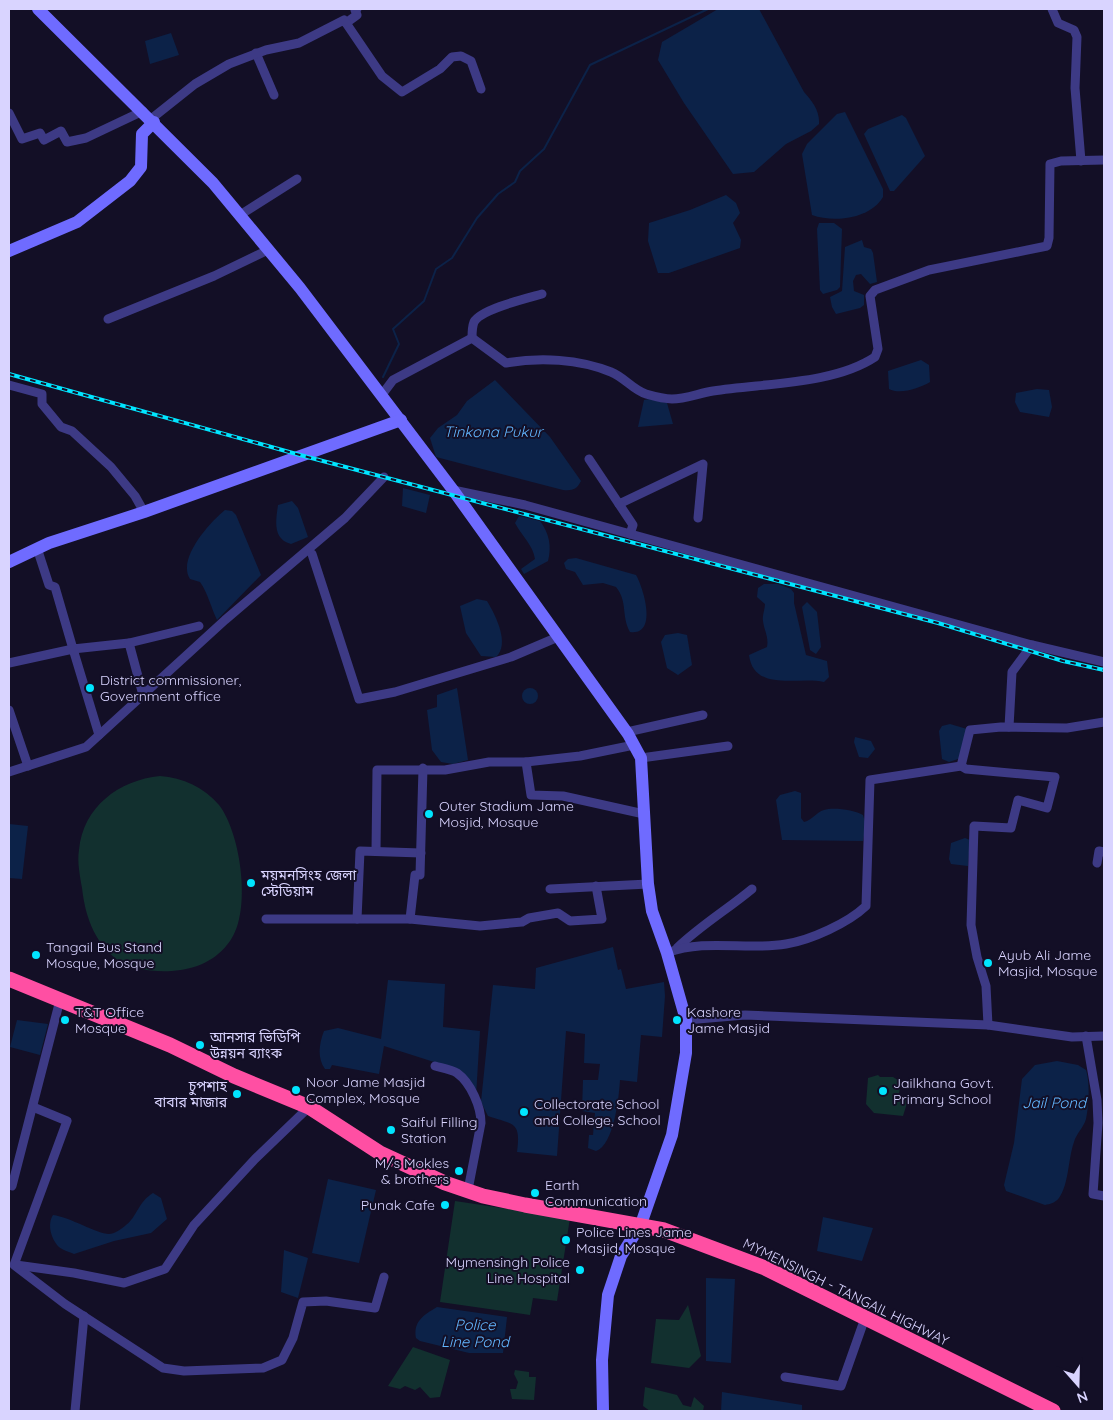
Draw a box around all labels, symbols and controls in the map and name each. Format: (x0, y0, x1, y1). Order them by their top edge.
water label: Tinkona Pukur (443, 422, 545, 441)
place label: District commissioner, Government office (100, 671, 242, 705)
marker: District commissioner, Government office (84, 682, 96, 694)
place label: Outer Stadium Jame Mosjid, Mosque (439, 797, 574, 831)
marker: Outer Stadium Jame Mosjid, Mosque (423, 808, 435, 820)
place label: ময়মনসিংহ জেলা স্টেডিয়াম (260, 866, 357, 900)
marker: ময়মনসিংহ জেলা স্টেডিয়াম (245, 877, 257, 889)
place label: Tangail Bus Stand Mosque, Mosque (46, 938, 162, 972)
place label: Ayub Ali Jame Masjid, Mosque (998, 946, 1097, 980)
marker: Tangail Bus Stand Mosque, Mosque (30, 949, 42, 961)
marker: Ayub Ali Jame Masjid, Mosque (982, 957, 994, 969)
place label: T&T Office Mosque (75, 1003, 144, 1037)
place label: Kashore Jame Masjid (687, 1003, 770, 1037)
marker: T&T Office Mosque (59, 1014, 71, 1026)
marker: Kashore Jame Masjid (671, 1014, 683, 1026)
place label: আনসার ভিডিপি উন্নয়ন ব্যাংক (209, 1028, 301, 1062)
marker: আনসার ভিডিপি উন্নয়ন ব্যাংক (194, 1039, 206, 1051)
place label: Noor Jame Masjid Complex, Mosque (306, 1073, 425, 1107)
place label: Jailkhana Govt. Primary School (893, 1074, 993, 1108)
place label: চুপশাহ বাবার মাজার (153, 1077, 228, 1111)
marker: Noor Jame Masjid Complex, Mosque (290, 1084, 302, 1096)
marker: Jailkhana Govt. Primary School (877, 1085, 889, 1097)
marker: চুপশাহ বাবার মাজার (231, 1088, 243, 1100)
water label: Jail Pond (1022, 1093, 1088, 1112)
place label: Collectorate School and College, School (534, 1095, 661, 1129)
marker: Collectorate School and College, School (518, 1106, 530, 1118)
place label: Saiful Filling Station (401, 1113, 478, 1147)
marker: Saiful Filling Station (385, 1124, 397, 1136)
place label: M/s Mokles & brothers (375, 1154, 449, 1188)
marker: M/s Mokles & brothers (453, 1165, 465, 1177)
place label: Earth Communication (545, 1176, 647, 1210)
marker: Earth Communication (529, 1187, 541, 1199)
place label: Punak Cafe (361, 1196, 435, 1214)
marker: Punak Cafe (439, 1199, 451, 1211)
place label: Police Lines Jame Masjid, Mosque (576, 1223, 692, 1257)
marker: Police Lines Jame Masjid, Mosque (560, 1234, 572, 1246)
street label: MYMENSINGH - TANGAIL HIGHWAY (740, 1234, 952, 1350)
place label: Mymensingh Police Line Hospital (445, 1253, 570, 1287)
marker: Mymensingh Police Line Hospital (574, 1264, 586, 1276)
water label: Police Line Pond (441, 1315, 511, 1351)
north arrow (1053, 1360, 1103, 1410)
text: N (1075, 1387, 1090, 1407)

